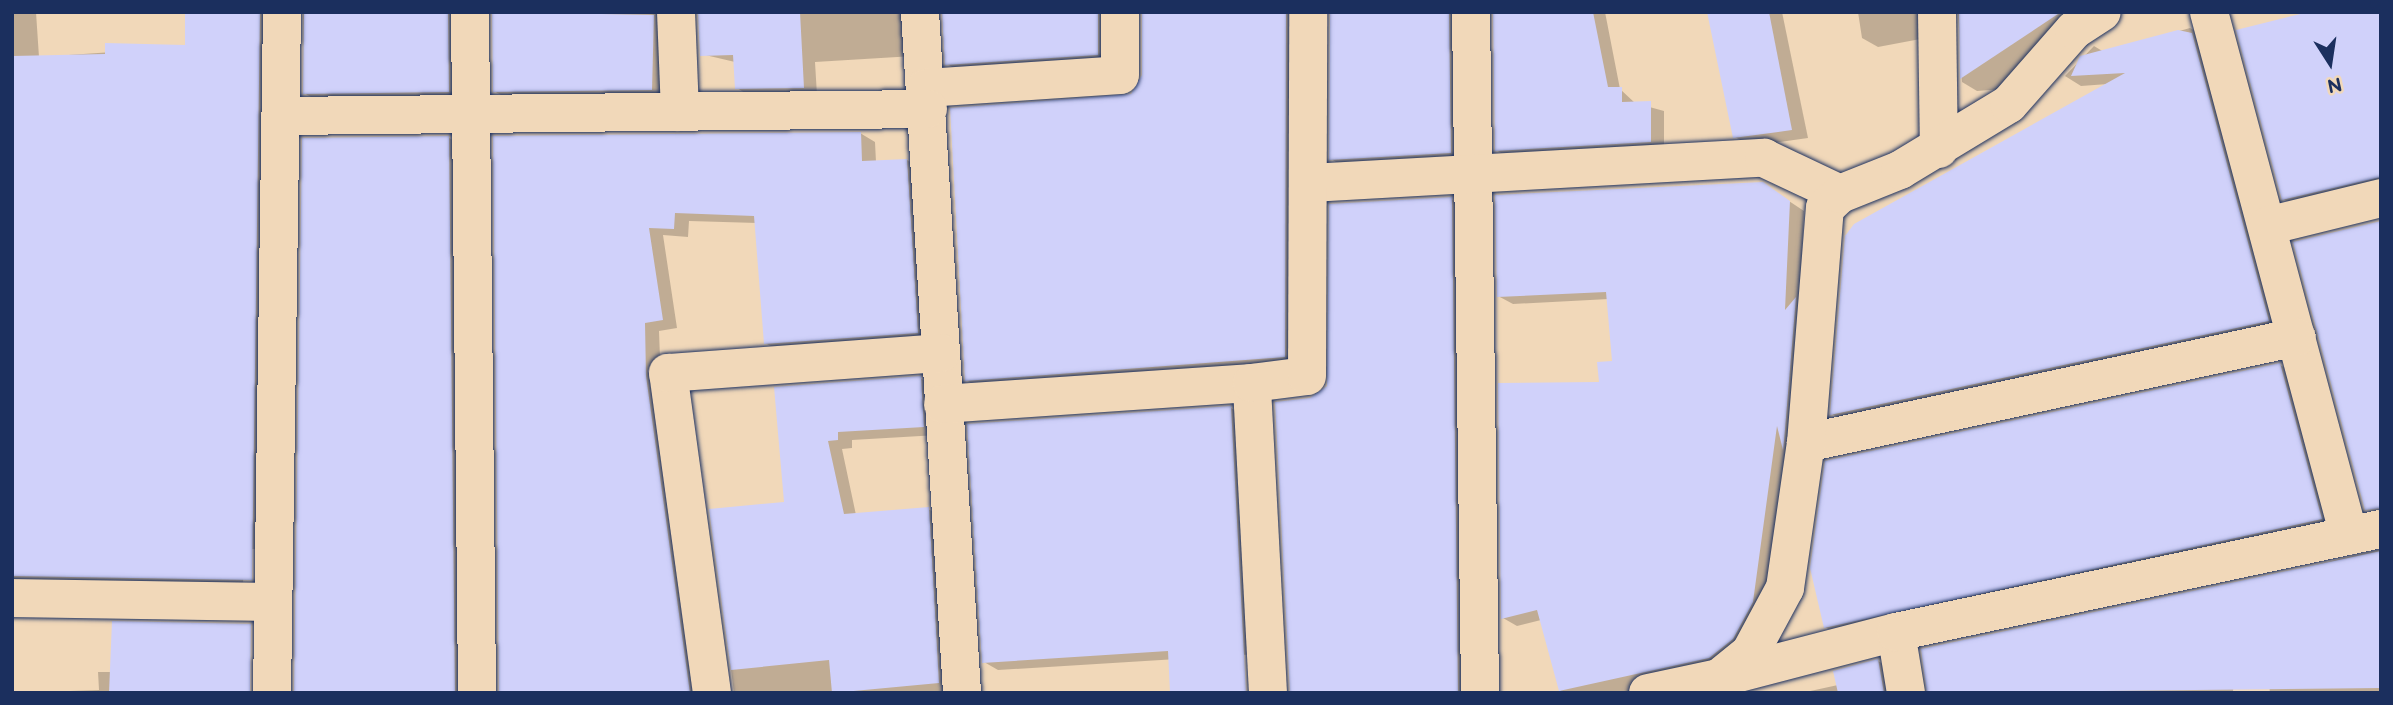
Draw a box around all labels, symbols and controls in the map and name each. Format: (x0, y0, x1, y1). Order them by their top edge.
north arrow (2295, 28, 2365, 98)
text: N (2325, 71, 2344, 97)

